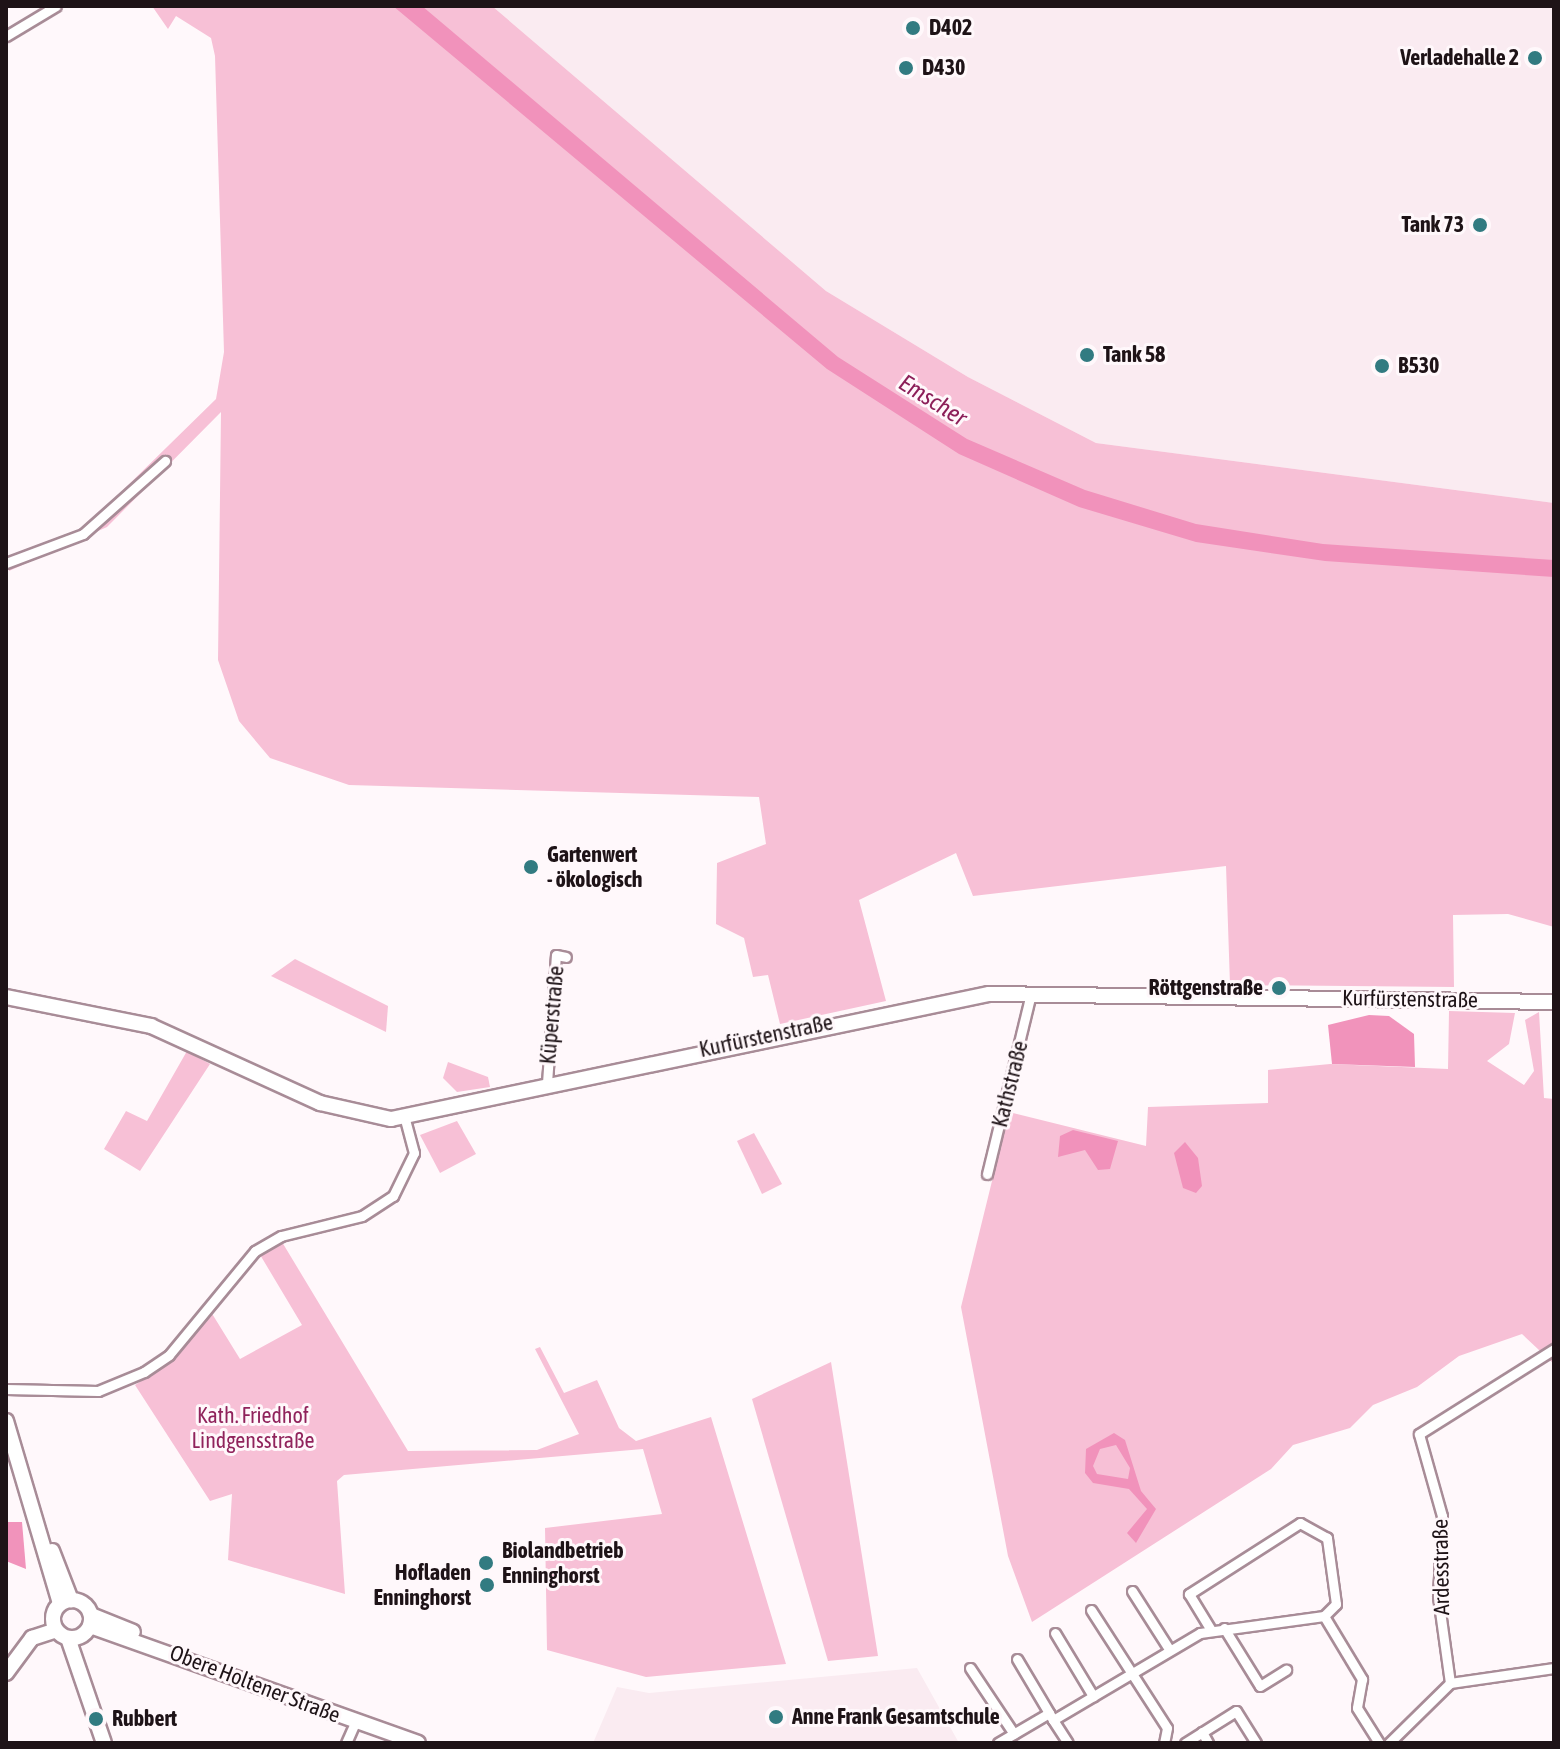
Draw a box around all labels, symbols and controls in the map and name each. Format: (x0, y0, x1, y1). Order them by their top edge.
place label: D402 (929, 15, 972, 41)
marker: D402 (904, 19, 922, 37)
place label: Verladehalle 2 (1400, 45, 1519, 71)
marker: Verladehalle 2 (1526, 49, 1544, 67)
place label: D430 (922, 55, 965, 81)
marker: D430 (897, 59, 915, 77)
place label: Tank 73 (1402, 212, 1464, 238)
marker: Tank 73 (1471, 216, 1489, 234)
place label: Tank 58 (1103, 342, 1165, 368)
marker: Tank 58 (1078, 346, 1096, 364)
place label: B530 (1398, 353, 1439, 379)
marker: B530 (1373, 357, 1391, 375)
water label: Emscher (894, 368, 972, 432)
place label: Gartenwert - ökologisch (547, 841, 642, 892)
marker: Gartenwert - ökologisch (522, 858, 540, 876)
street label: Küperstraße (535, 965, 569, 1065)
place label: Röttgenstraße (1149, 975, 1263, 1001)
marker: Röttgenstraße (1270, 979, 1288, 997)
street label: Kurfürstenstraße (1342, 985, 1478, 1013)
street label: Kurfürstenstraße (697, 1009, 835, 1063)
street label: Kathstraße (987, 1038, 1033, 1130)
park label: Kath. Friedhof Lindgensstraße (192, 1402, 314, 1454)
street label: Ardesstraße (1427, 1519, 1455, 1615)
place label: Biolandbetrieb Enninghorst (502, 1537, 624, 1588)
marker: Biolandbetrieb Enninghorst (477, 1554, 495, 1572)
place label: Hofladen Enninghorst (373, 1559, 471, 1610)
marker: Hofladen Enninghorst (478, 1576, 496, 1594)
street label: Obere Holtener Straße (166, 1639, 344, 1729)
place label: Anne Frank Gesamtschule (792, 1704, 1000, 1730)
place label: Rubbert (112, 1706, 177, 1732)
marker: Anne Frank Gesamtschule (767, 1708, 785, 1726)
marker: Rubbert (87, 1710, 105, 1728)

